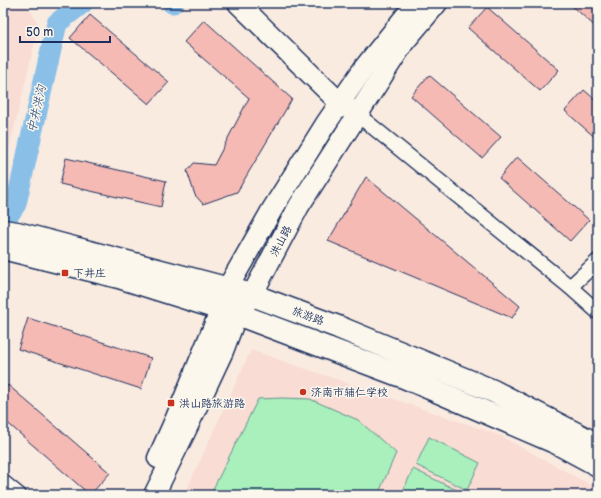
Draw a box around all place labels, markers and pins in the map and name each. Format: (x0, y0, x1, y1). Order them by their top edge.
place label: 下井庄 (73, 267, 106, 280)
marker: 下井庄 (60, 268, 70, 278)
place label: 济南市辅仁学校 (311, 386, 388, 399)
marker: 济南市辅仁学校 (298, 387, 308, 397)
place label: 洪山路旅游路 (179, 397, 245, 410)
marker: 洪山路旅游路 (166, 398, 176, 408)

